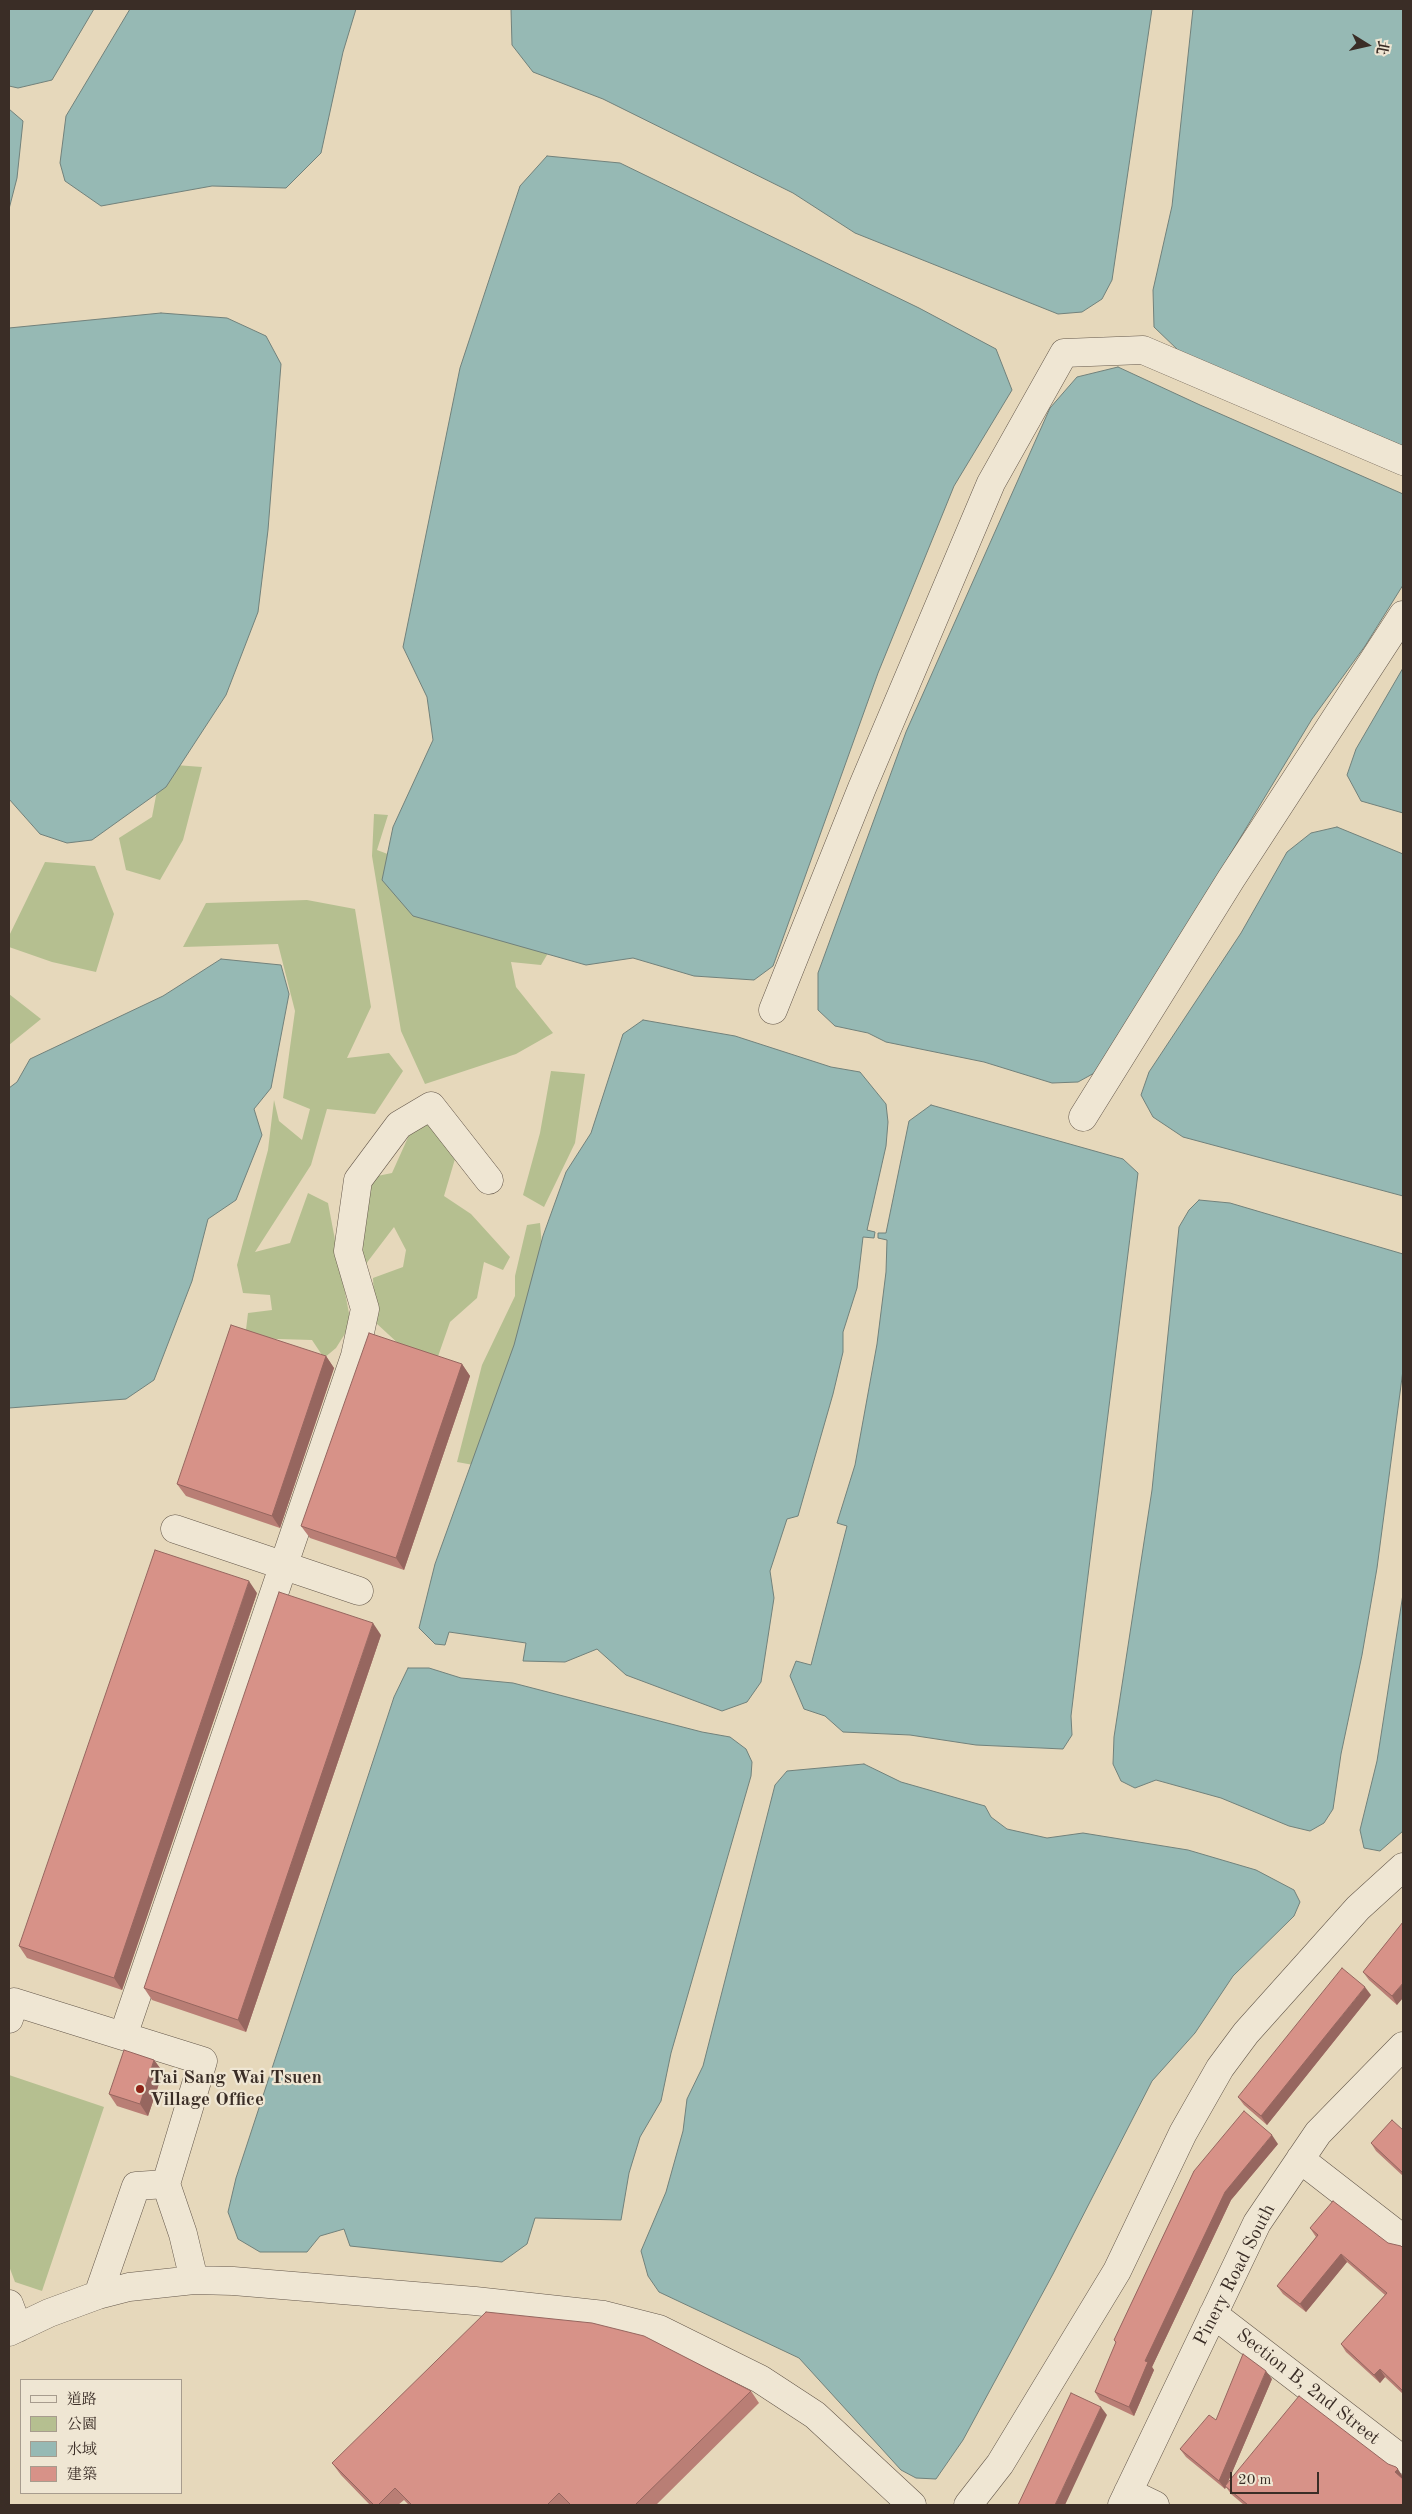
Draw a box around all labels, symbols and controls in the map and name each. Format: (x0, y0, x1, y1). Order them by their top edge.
north arrow (1342, 20, 1392, 70)
text: 北 (1374, 39, 1390, 56)
place label: Tai Sang Wai Tsuen Village Office (150, 2067, 322, 2111)
marker: Tai Sang Wai Tsuen Village Office (134, 2083, 146, 2095)
street label: Pinery Road South (1189, 2200, 1281, 2350)
street label: Section B, 2nd Street (1232, 2324, 1384, 2450)
legend (20, 2379, 182, 2494)
text: 道路 (67, 2393, 97, 2408)
text: 公園 (67, 2418, 97, 2433)
text: 水域 (67, 2443, 97, 2458)
scale bar (1232, 2462, 1321, 2494)
text: 建築 (67, 2468, 97, 2483)
text: 20 m (1238, 2473, 1272, 2488)

